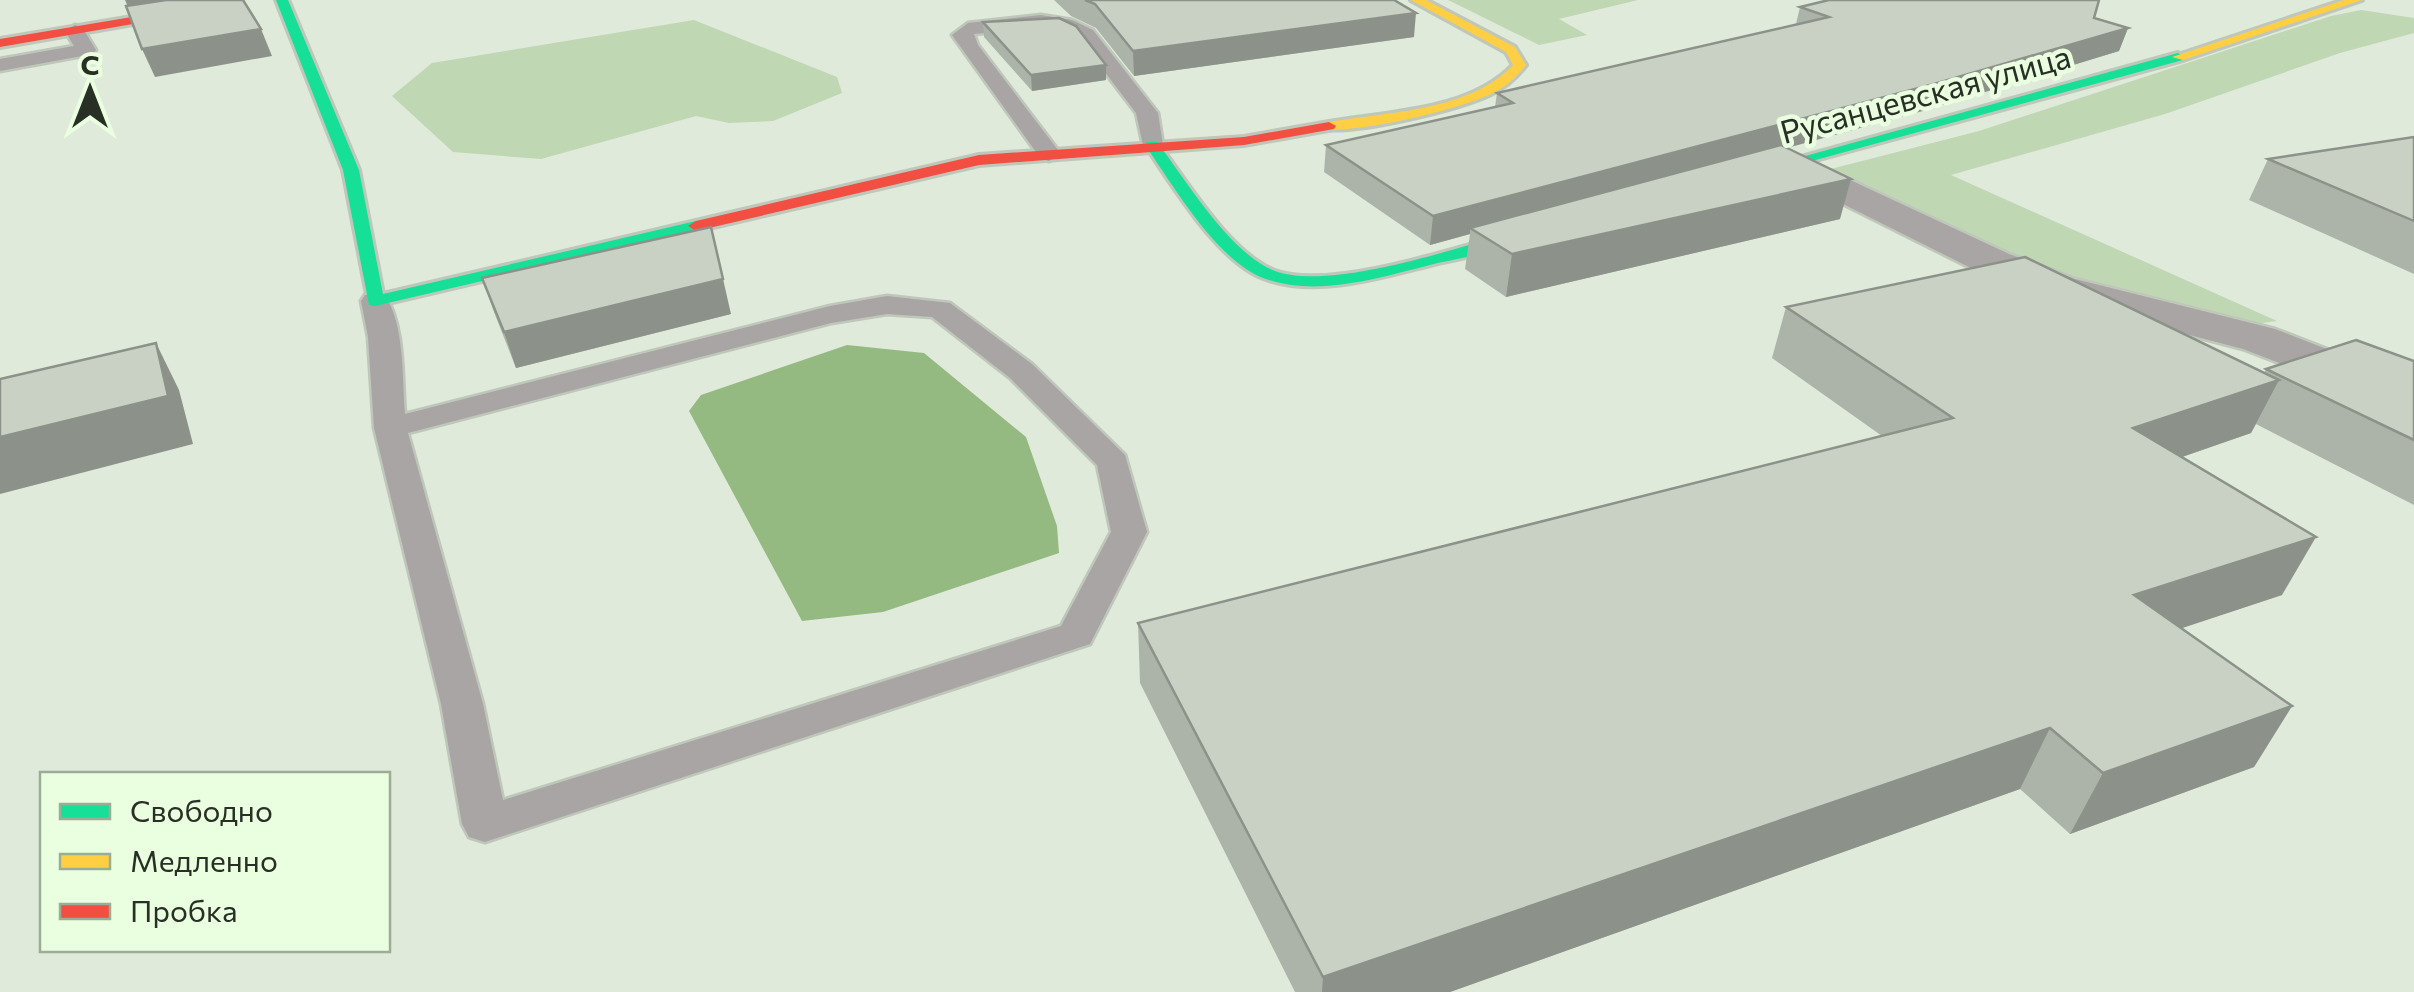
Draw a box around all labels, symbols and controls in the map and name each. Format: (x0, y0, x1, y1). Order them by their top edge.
street label: Русанцевская улица (1775, 35, 2075, 151)
north arrow (40, 40, 140, 140)
text: С (80, 47, 100, 81)
legend (40, 772, 390, 952)
text: Свободно (130, 791, 273, 828)
text: Медленно (130, 841, 278, 878)
text: Пробка (130, 891, 238, 928)

